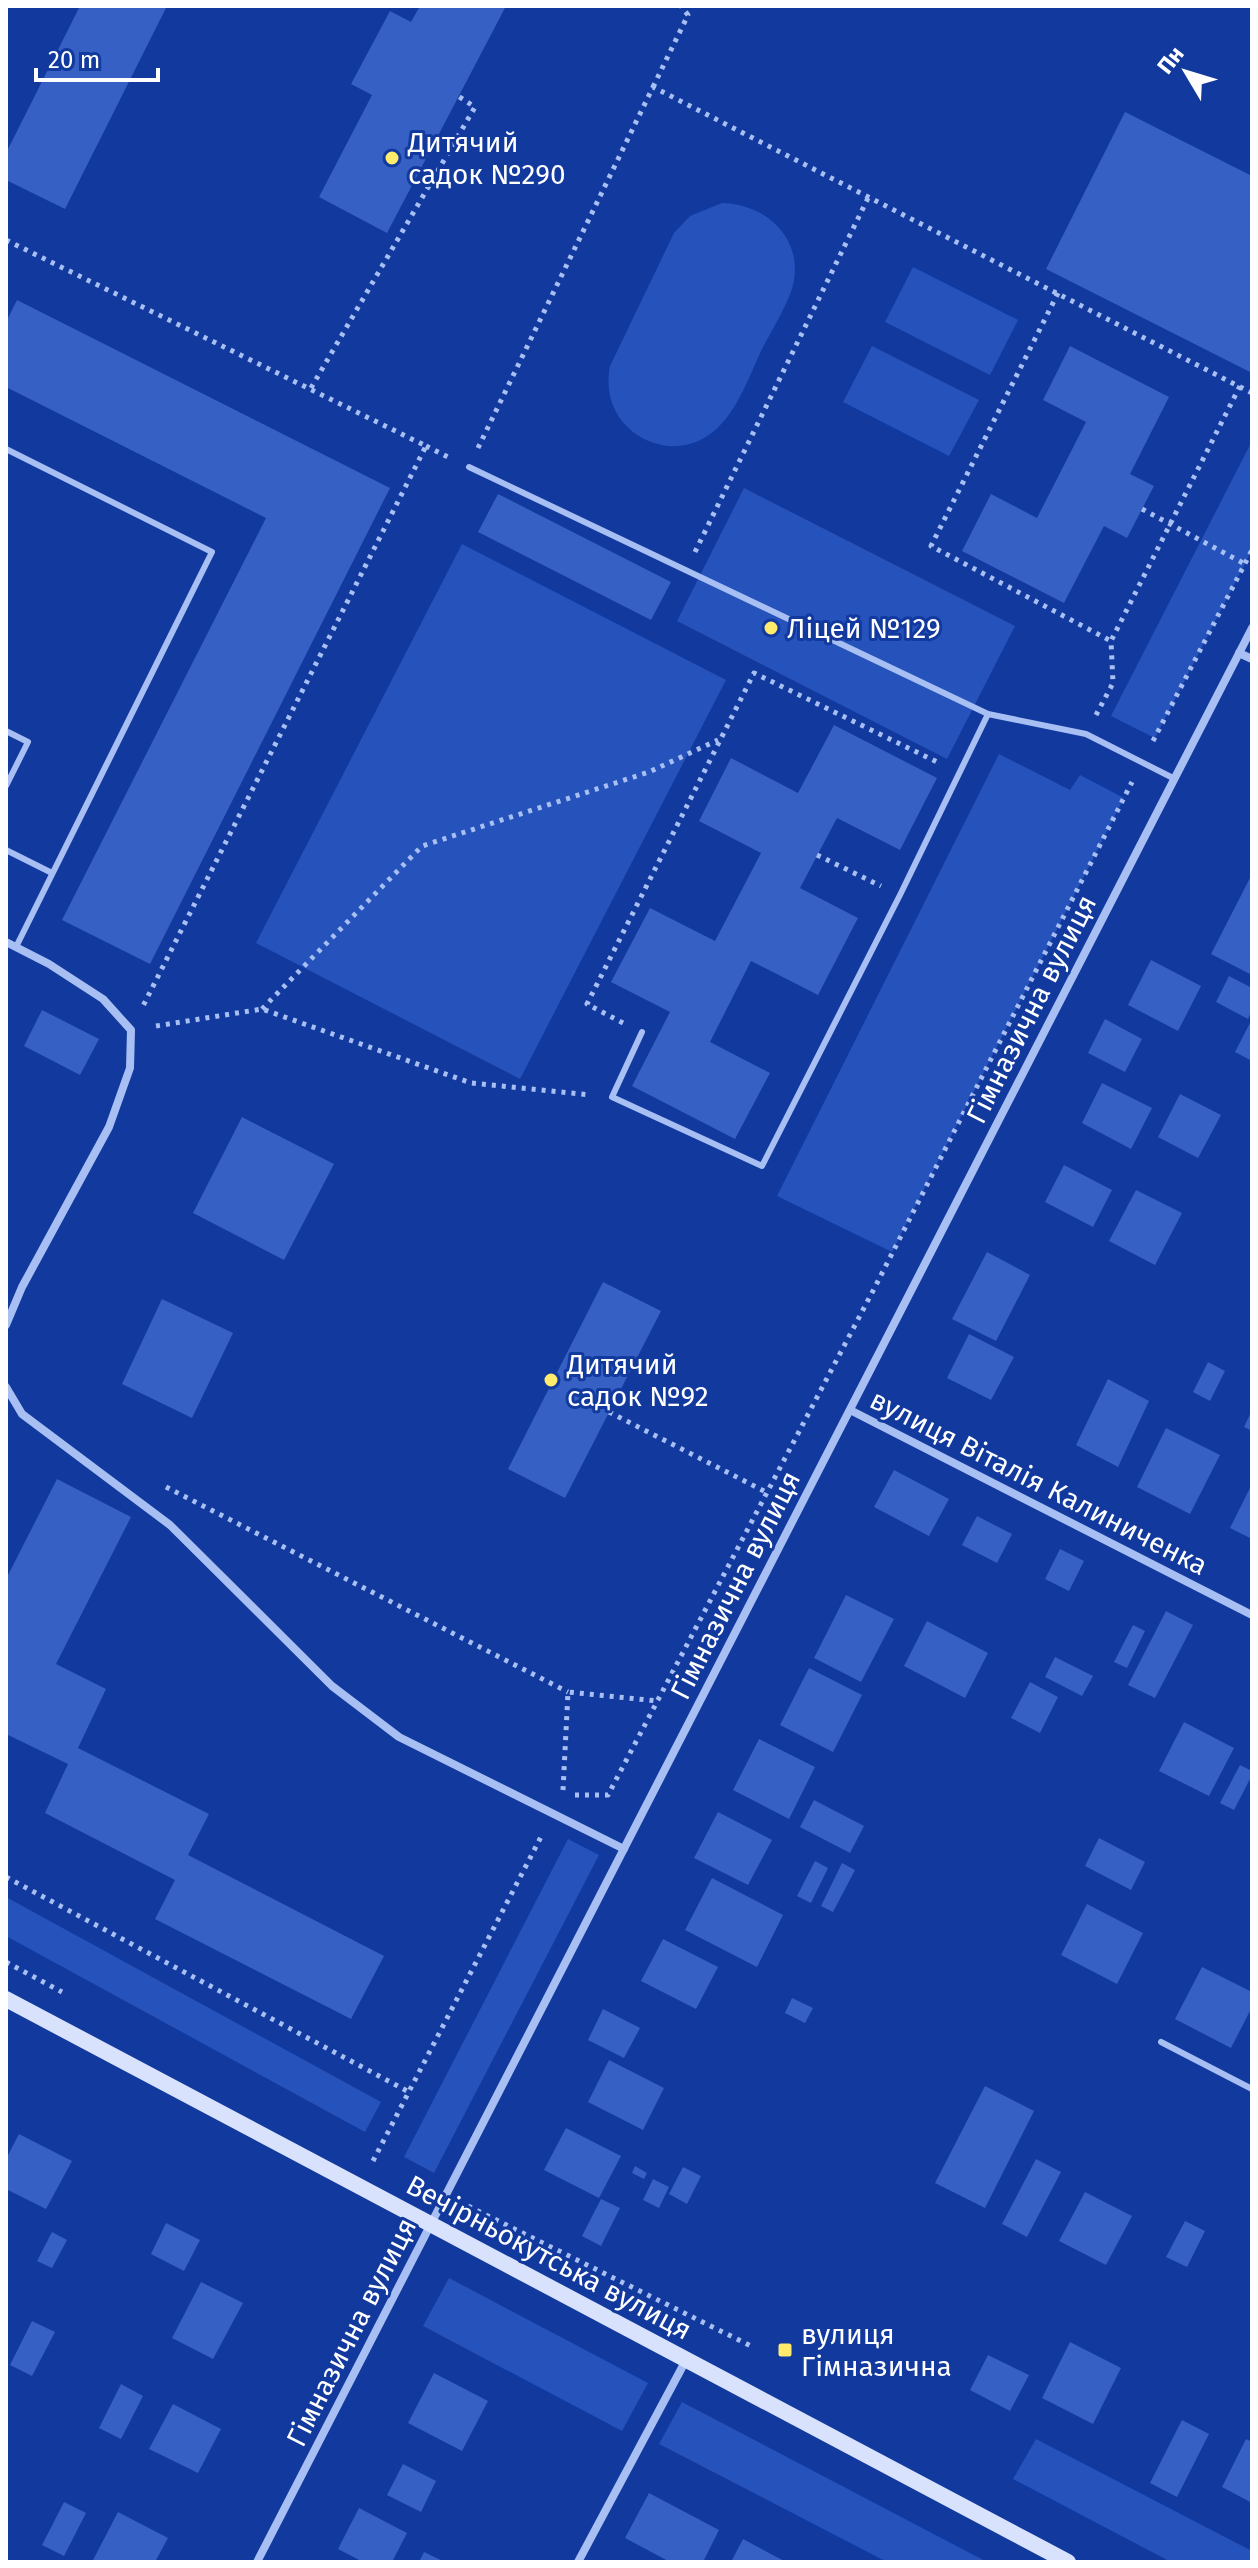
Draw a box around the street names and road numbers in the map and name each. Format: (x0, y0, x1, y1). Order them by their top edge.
street label: Гімназична вулиця (960, 890, 1103, 1129)
street label: вулиця Віталія Калиниченка (865, 1383, 1213, 1582)
street label: Гімназична вулиця (664, 1466, 807, 1705)
street label: Вечірньокутська вулиця (401, 2168, 697, 2347)
street label: Гімназична вулиця (280, 2213, 423, 2452)

